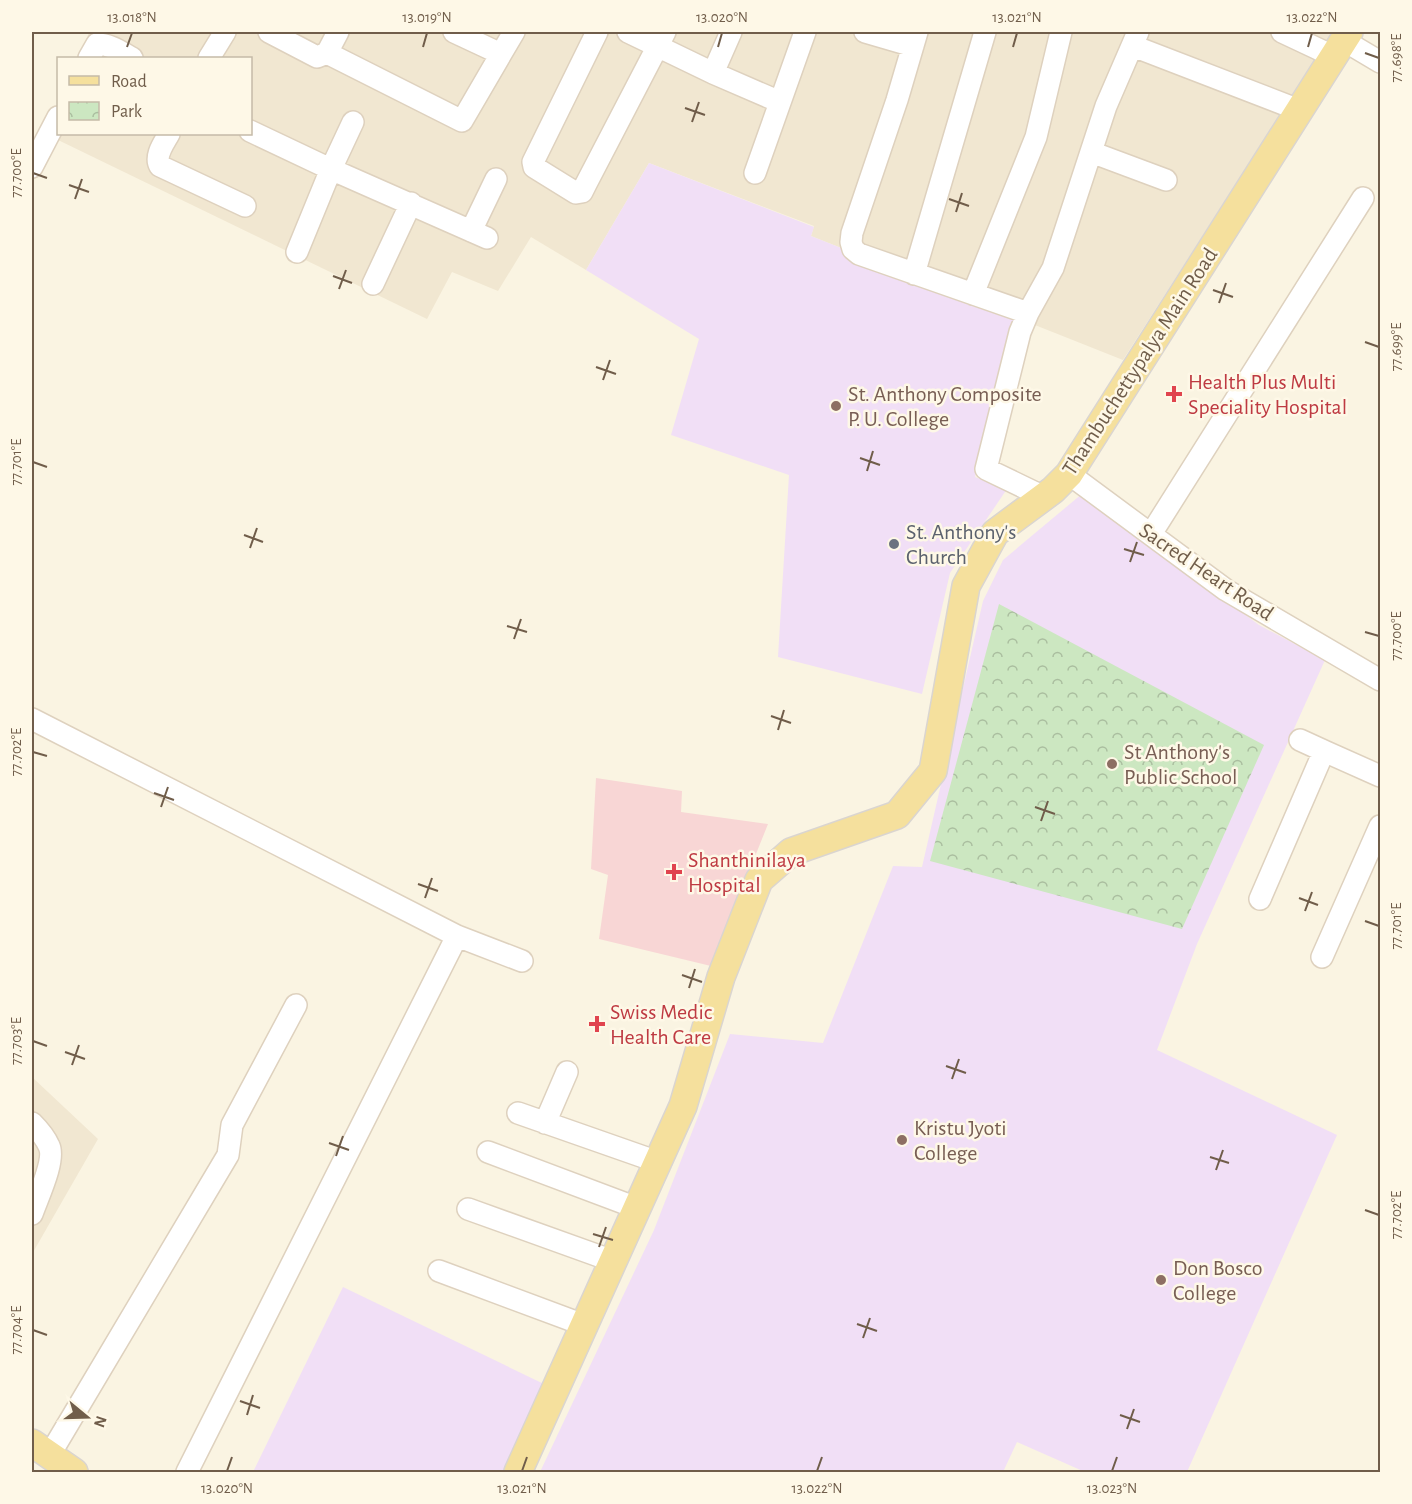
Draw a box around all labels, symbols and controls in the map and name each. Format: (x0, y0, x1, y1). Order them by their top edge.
text: 13.018°N (107, 10, 157, 25)
text: 13.019°N (402, 10, 452, 25)
text: 13.020°N (696, 10, 748, 25)
text: 13.021°N (992, 10, 1042, 25)
text: 13.022°N (1287, 10, 1338, 25)
text: 77.698°E (1389, 34, 1404, 82)
legend (57, 57, 252, 135)
text: Road (111, 73, 147, 91)
text: Park (111, 103, 143, 121)
text: 77.700°E (9, 148, 24, 198)
street label: Thambuchettypalya Main Road (1058, 244, 1222, 479)
text: 77.699°E (1389, 323, 1404, 371)
place label: Health Plus Multi Speciality Hospital (1188, 371, 1347, 418)
place label: St. Anthony Composite P. U. College (848, 383, 1042, 430)
marker: Health Plus Multi Speciality Hospital (1165, 385, 1183, 403)
marker: St. Anthony Composite P. U. College (829, 399, 843, 413)
text: 77.701°E (9, 439, 24, 485)
street label: Sacred Heart Road (1135, 519, 1278, 625)
place label: St. Anthony's Church (906, 521, 1016, 568)
marker: St. Anthony's Church (887, 537, 901, 551)
text: 77.700°E (1389, 611, 1404, 661)
text: 77.702°E (9, 728, 24, 776)
place label: St Anthony's Public School (1124, 741, 1237, 788)
marker: St Anthony's Public School (1105, 757, 1119, 771)
place label: Shanthinilaya Hospital (688, 849, 806, 896)
marker: Shanthinilaya Hospital (665, 863, 683, 881)
text: 77.701°E (1389, 903, 1404, 949)
place label: Swiss Medic Health Care (610, 1001, 713, 1048)
marker: Swiss Medic Health Care (588, 1015, 606, 1033)
text: 77.703°E (9, 1017, 24, 1065)
place label: Kristu Jyoti College (914, 1117, 1007, 1164)
marker: Kristu Jyoti College (895, 1133, 909, 1147)
text: 77.702°E (1389, 1191, 1404, 1239)
place label: Don Bosco College (1173, 1257, 1263, 1304)
marker: Don Bosco College (1154, 1273, 1168, 1287)
text: 77.704°E (9, 1306, 24, 1354)
north arrow (57, 1387, 117, 1447)
text: N (91, 1414, 110, 1429)
text: 13.020°N (201, 1481, 253, 1496)
text: 13.021°N (497, 1481, 547, 1496)
text: 13.022°N (792, 1481, 843, 1496)
text: 13.023°N (1087, 1481, 1137, 1496)

